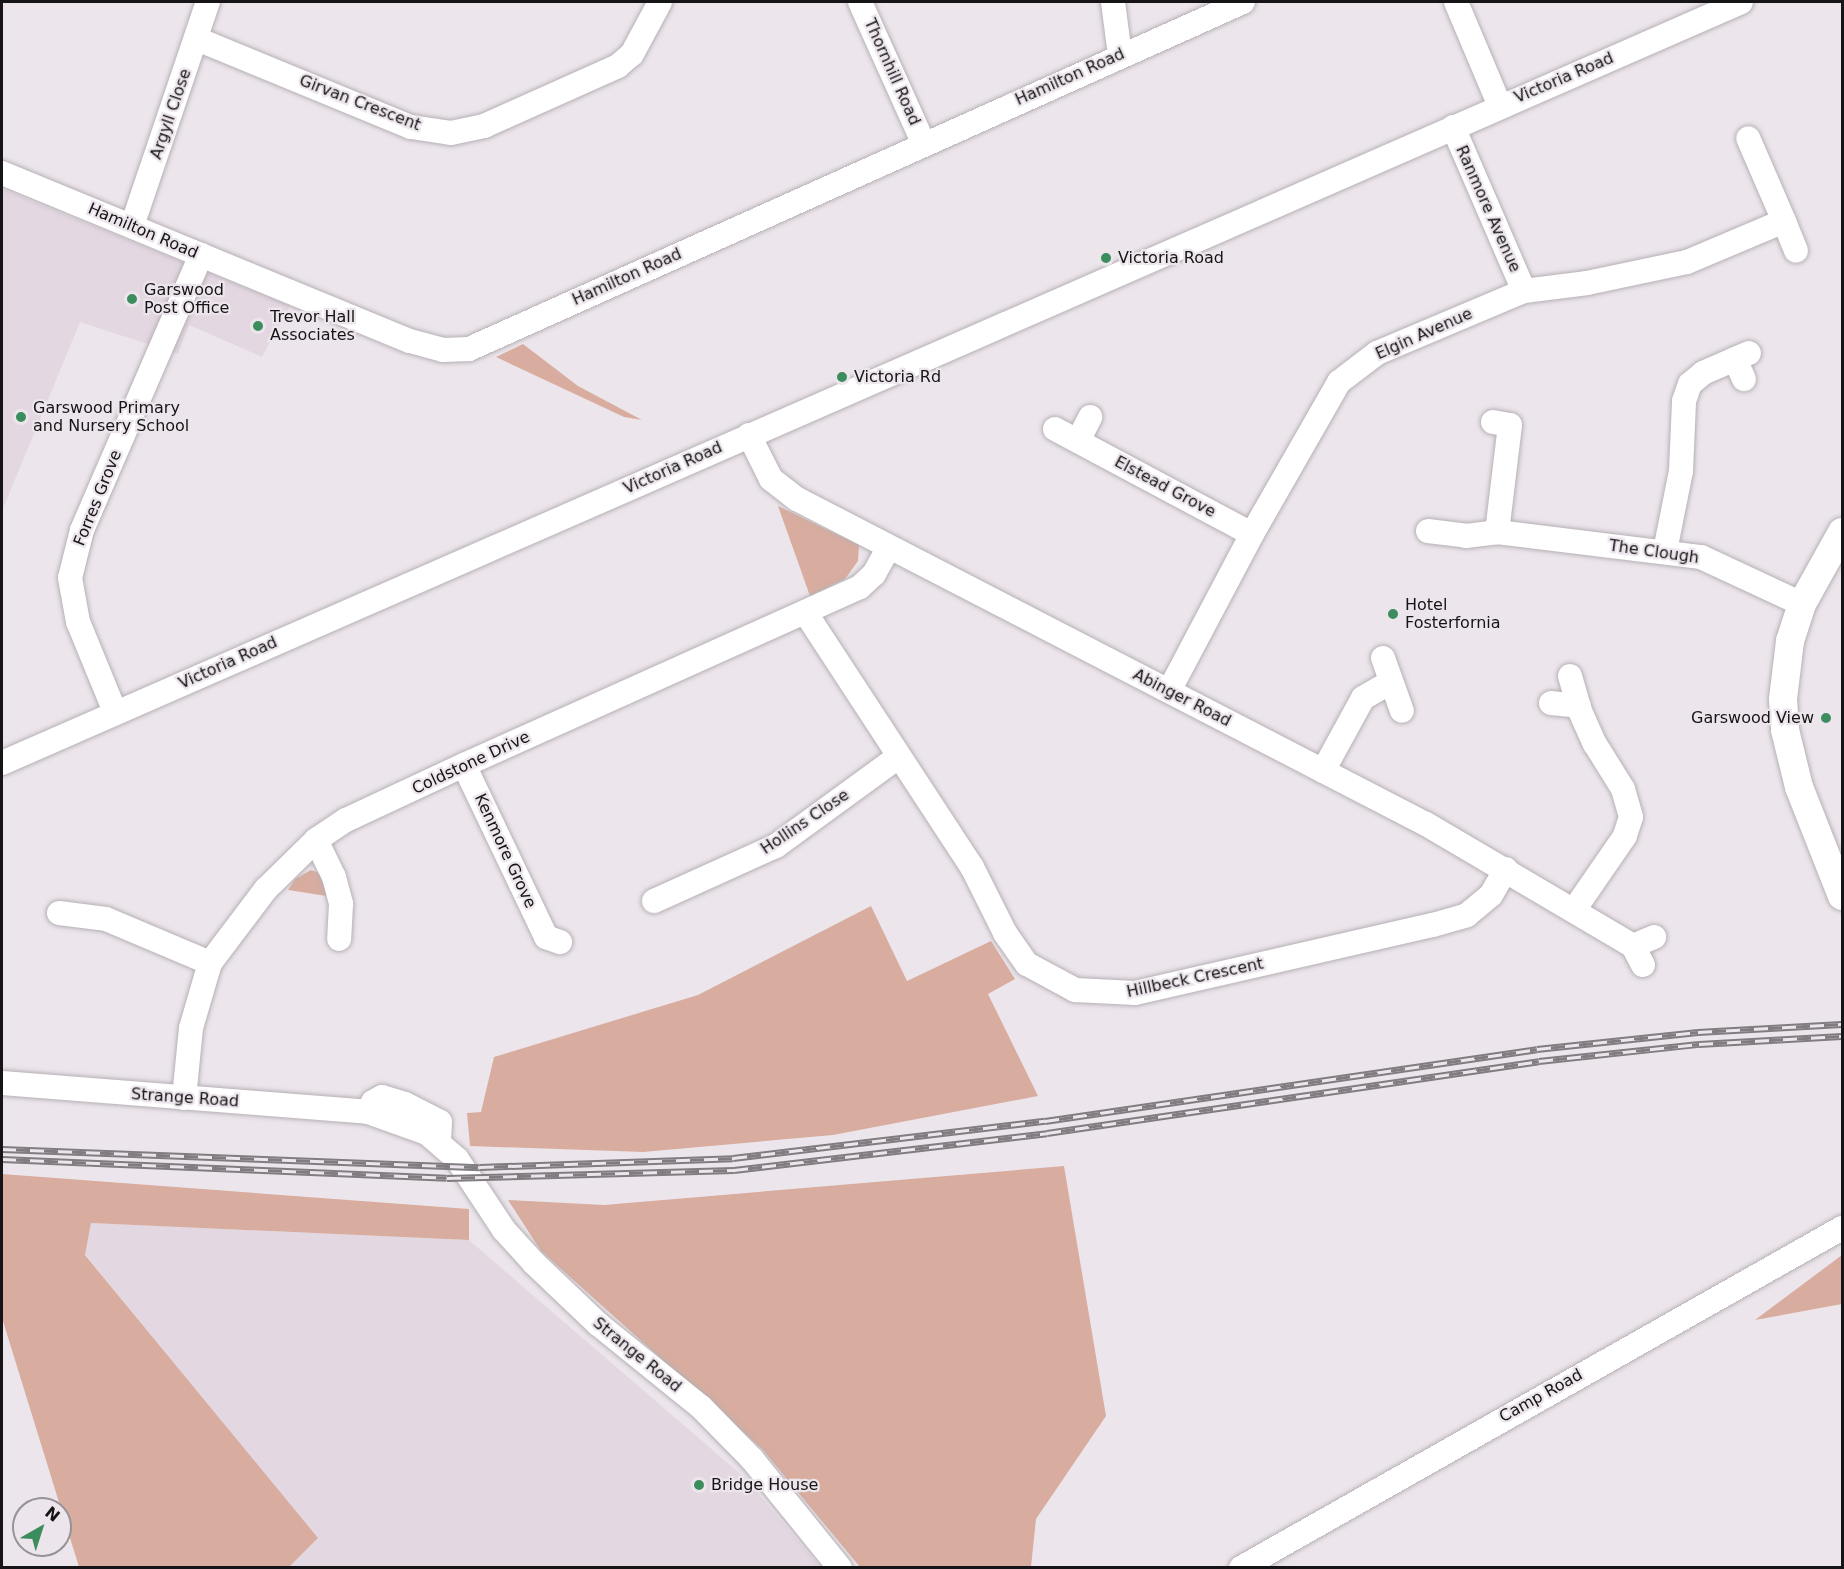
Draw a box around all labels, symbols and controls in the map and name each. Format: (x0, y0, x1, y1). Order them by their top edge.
street label: Thornhill Road (860, 16, 924, 128)
street label: Hamilton Road (1012, 44, 1128, 110)
street label: Victoria Road (1511, 48, 1617, 108)
street label: Argyll Close (147, 66, 195, 162)
street label: Girvan Crescent (297, 71, 423, 135)
street label: Ranmore Avenue (1451, 143, 1525, 275)
street label: Hamilton Road (85, 199, 201, 263)
street label: Hamilton Road (569, 244, 685, 310)
place label: Victoria Road (1118, 248, 1224, 268)
marker: Victoria Road (1099, 251, 1113, 265)
place label: Garswood Post Office (144, 280, 229, 318)
marker: Garswood Post Office (125, 292, 139, 306)
street label: Elgin Avenue (1373, 304, 1475, 364)
place label: Trevor Hall Associates (270, 307, 355, 345)
marker: Trevor Hall Associates (251, 319, 265, 333)
place label: Victoria Rd (854, 367, 941, 387)
marker: Victoria Rd (835, 370, 849, 384)
place label: Garswood Primary and Nursery School (33, 398, 189, 436)
marker: Garswood Primary and Nursery School (14, 410, 28, 424)
street label: Victoria Road (621, 438, 725, 498)
street label: Forres Grove (70, 447, 126, 549)
street label: Elstead Grove (1111, 452, 1219, 522)
street label: The Clough (1608, 536, 1700, 568)
place label: Hotel Fosterfornia (1405, 595, 1501, 633)
marker: Hotel Fosterfornia (1386, 607, 1400, 621)
street label: Victoria Road (176, 633, 280, 693)
street label: Abinger Road (1130, 665, 1234, 731)
place label: Garswood View (1691, 708, 1814, 728)
marker: Garswood View (1819, 711, 1833, 725)
street label: Coldstone Drive (409, 727, 533, 799)
street label: Hollins Close (757, 785, 853, 859)
street label: Kenmore Grove (470, 791, 540, 911)
street label: Hillbeck Crescent (1125, 954, 1265, 1002)
street label: Strange Road (130, 1085, 240, 1111)
street label: Strange Road (589, 1313, 685, 1397)
street label: Camp Road (1496, 1365, 1586, 1427)
place label: Bridge House (711, 1475, 818, 1495)
marker: Bridge House (692, 1478, 706, 1492)
north arrow (12, 1497, 72, 1557)
text: N (41, 1503, 64, 1526)

